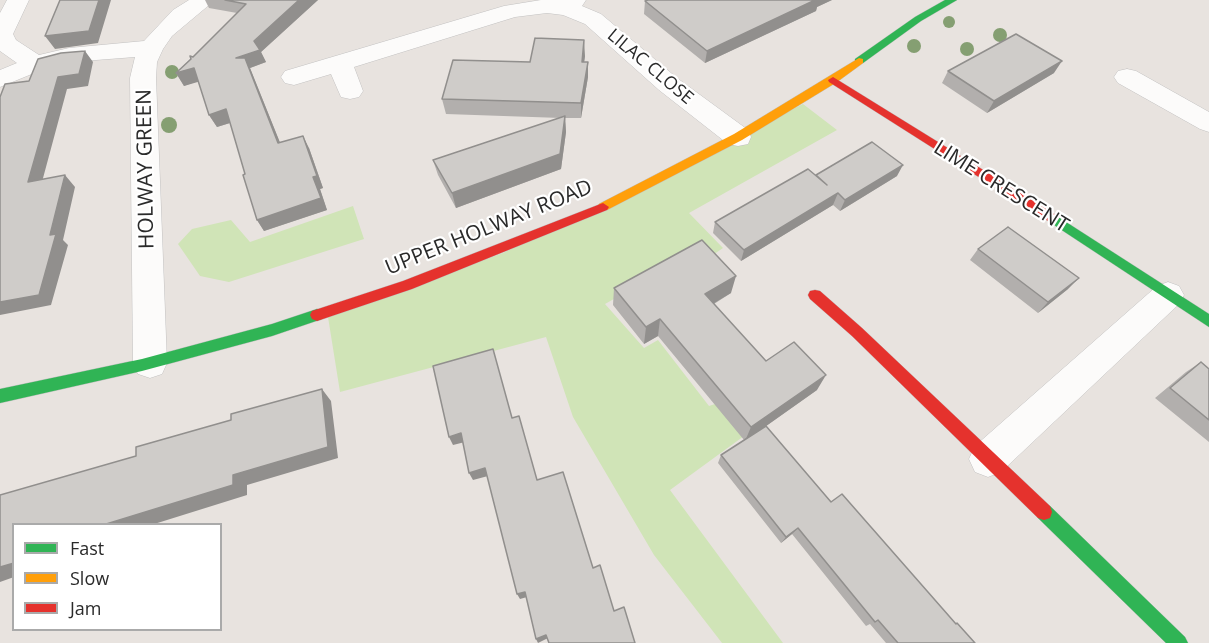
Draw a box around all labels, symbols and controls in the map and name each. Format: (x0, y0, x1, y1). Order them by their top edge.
street label: LILAC CLOSE (603, 25, 697, 109)
street label: HOLWAY GREEN (132, 89, 160, 249)
street label: LIME CRESCENT (929, 135, 1073, 239)
street label: UPPER HOLWAY ROAD (382, 175, 596, 281)
legend (12, 523, 222, 631)
text: Fast (70, 536, 104, 560)
text: Slow (70, 566, 109, 590)
text: Jam (70, 596, 102, 620)

